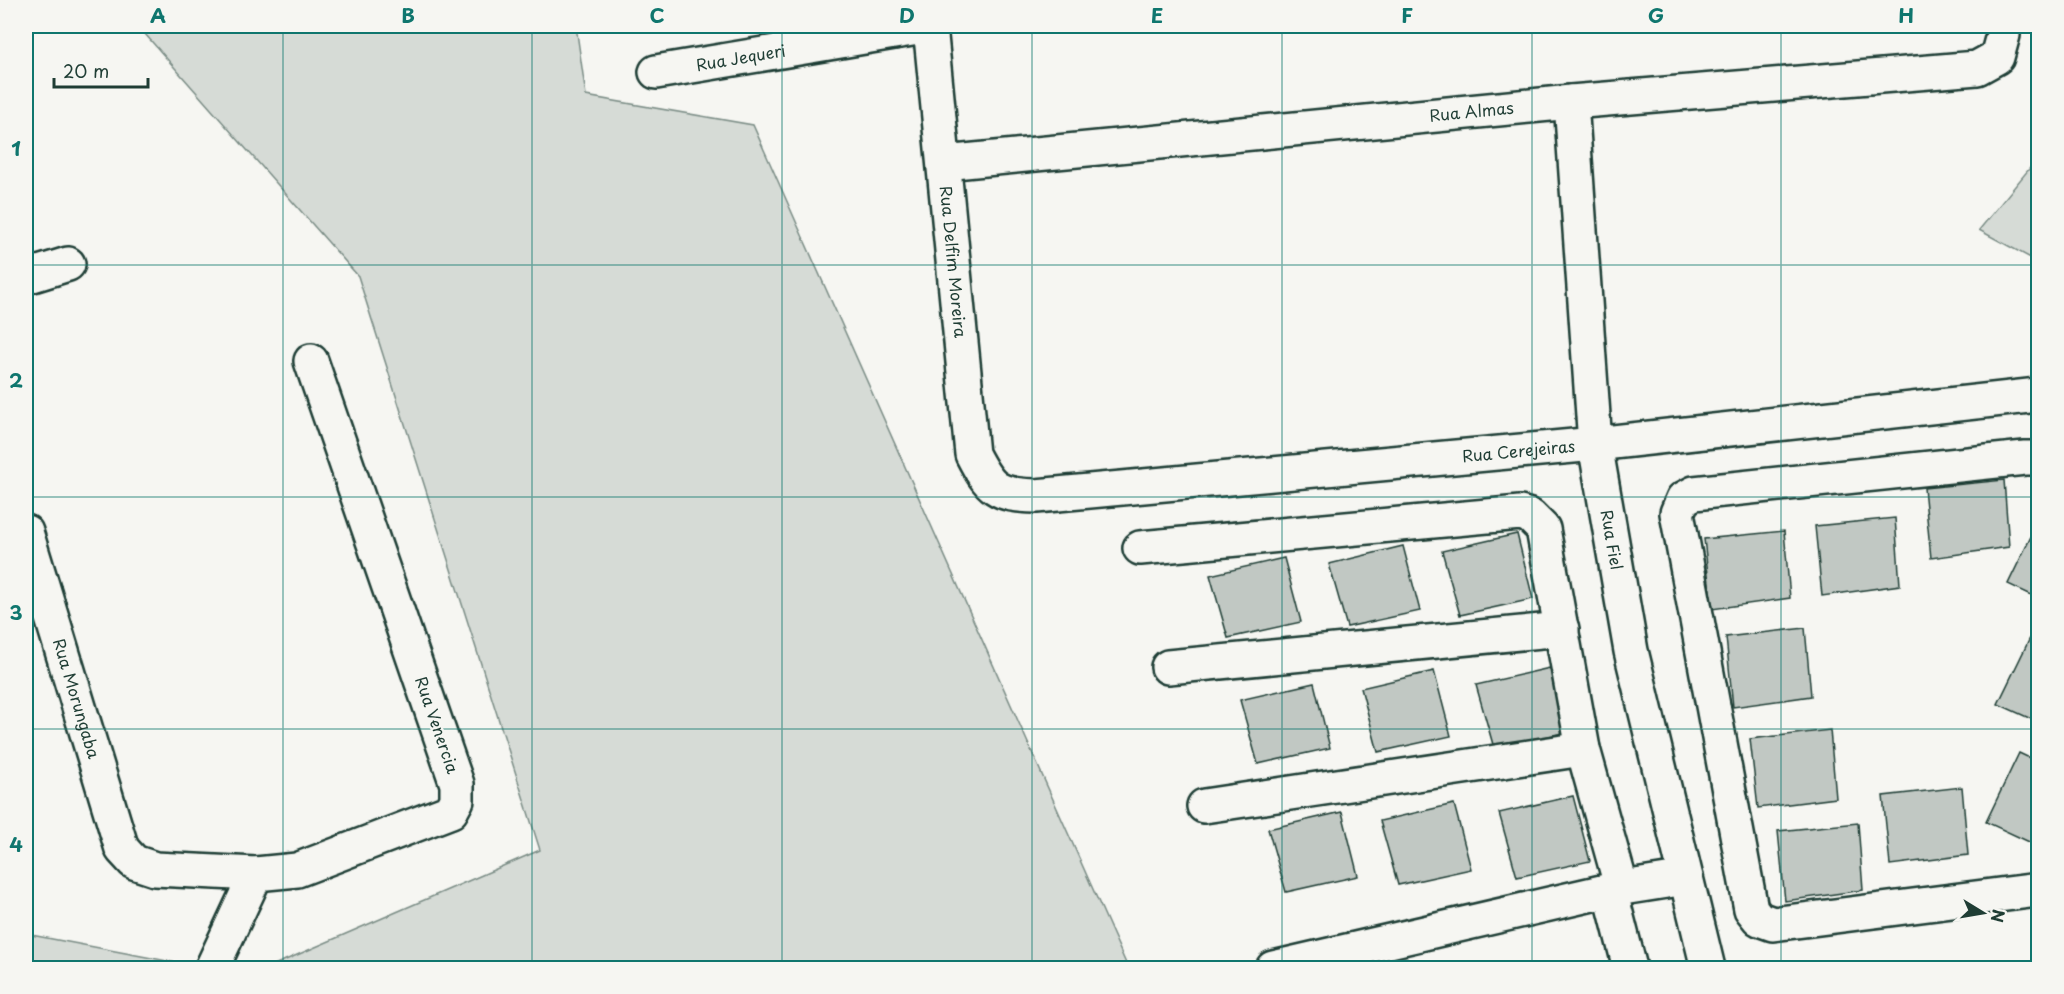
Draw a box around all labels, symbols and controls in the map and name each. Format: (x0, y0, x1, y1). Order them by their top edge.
text: A (150, 0, 166, 30)
text: B (401, 0, 415, 30)
text: C (649, 0, 665, 30)
text: D (899, 0, 915, 30)
text: E (1151, 0, 1163, 30)
text: F (1401, 0, 1413, 30)
text: G (1648, 0, 1664, 30)
text: H (1898, 0, 1914, 30)
street label: Rua Jequeri (694, 37, 787, 76)
scale bar (54, 51, 148, 89)
text: 20 m (63, 57, 109, 84)
street label: Rua Almas (1428, 95, 1515, 127)
text: 1 (11, 133, 21, 163)
street label: Rua Delfim Moreira (935, 185, 974, 339)
text: 2 (9, 365, 23, 395)
street label: Rua Cerejeiras (1461, 433, 1576, 467)
street label: Rua Fiel (1596, 508, 1630, 571)
text: 3 (9, 597, 23, 627)
street label: Rua Morungaba (48, 635, 107, 762)
street label: Rua Venercia (410, 673, 466, 777)
text: 4 (9, 829, 23, 859)
north arrow (1953, 883, 2013, 943)
text: N (1986, 908, 2012, 925)

